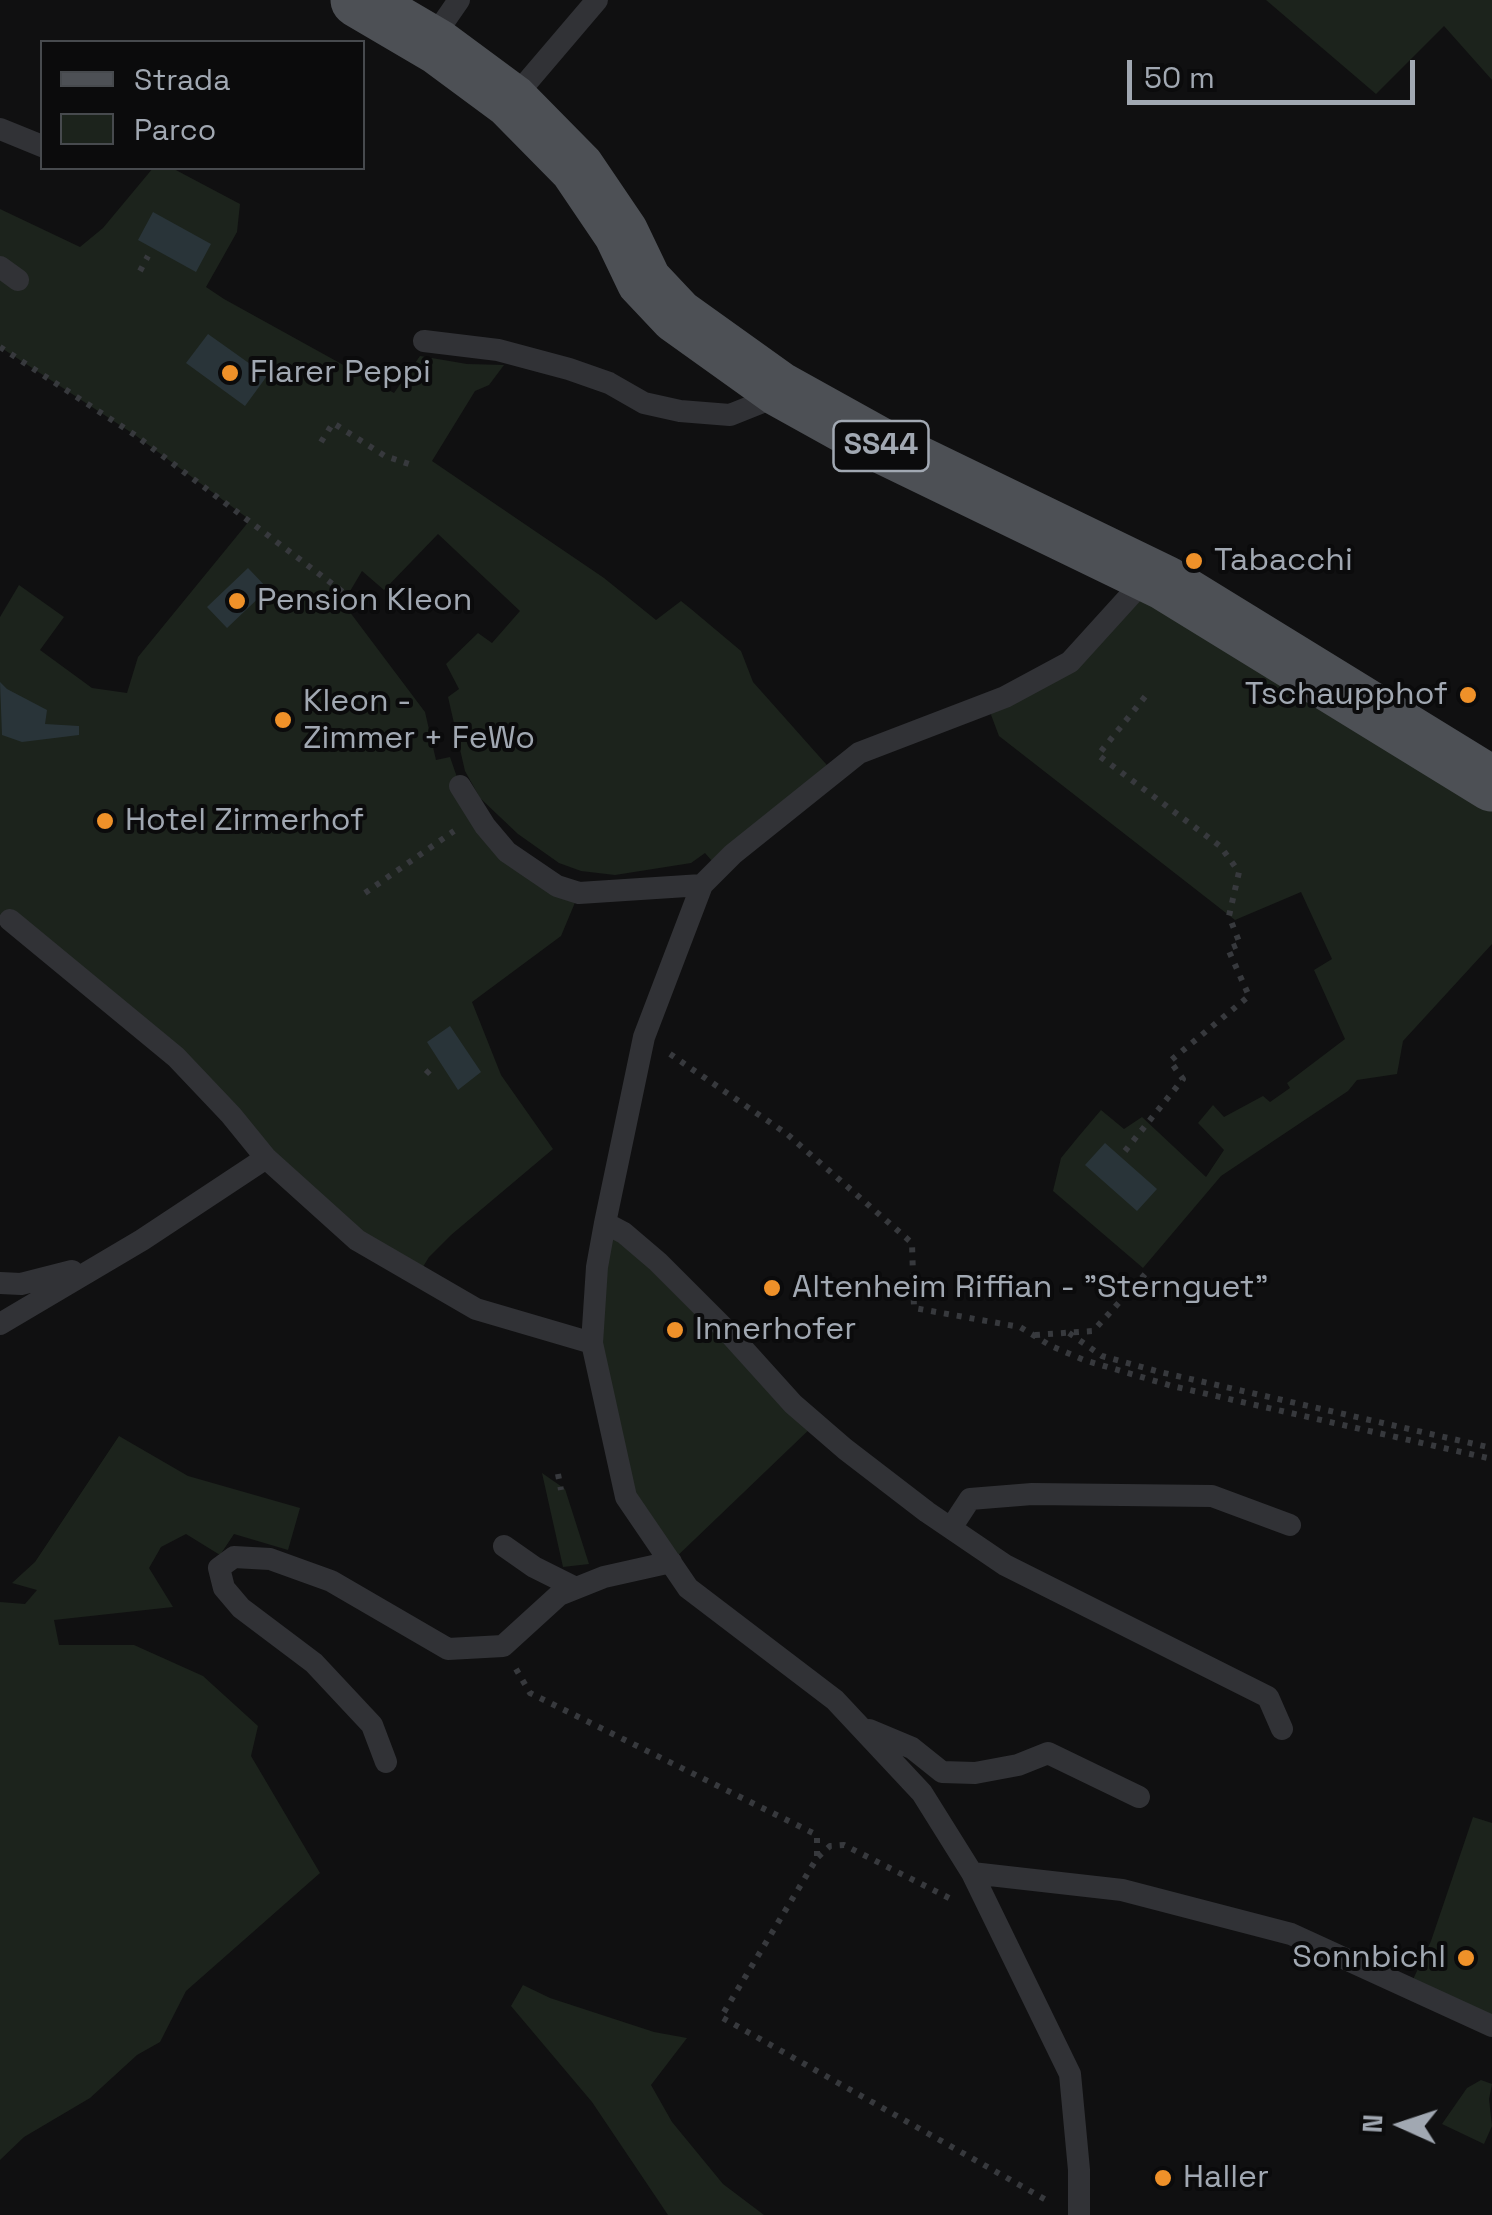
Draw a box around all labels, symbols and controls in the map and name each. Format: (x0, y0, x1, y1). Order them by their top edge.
legend (40, 40, 365, 170)
scale bar (1132, 40, 1420, 102)
text: 50 m (1144, 58, 1215, 97)
text: Strada (134, 60, 230, 99)
text: Parco (134, 110, 216, 149)
place label: Flarer Peppi (250, 354, 431, 392)
marker: Flarer Peppi (219, 362, 241, 384)
road number: SS44 (834, 421, 928, 471)
place label: Tabacchi (1214, 542, 1353, 580)
marker: Tabacchi (1183, 550, 1205, 572)
place label: Pension Kleon (257, 582, 472, 620)
marker: Pension Kleon (226, 590, 248, 612)
place label: Tschaupphof (1245, 676, 1448, 714)
place label: Kleon - Zimmer + FeWo (303, 683, 535, 758)
marker: Tschaupphof (1457, 684, 1479, 706)
marker: Kleon - Zimmer + FeWo (272, 709, 294, 731)
place label: Hotel Zirmerhof (125, 802, 364, 840)
marker: Hotel Zirmerhof (94, 810, 116, 832)
place label: Altenheim Riffian - "Sternguet" (792, 1269, 1268, 1307)
marker: Altenheim Riffian - "Sternguet" (761, 1277, 783, 1299)
place label: Innerhofer (695, 1311, 856, 1349)
marker: Innerhofer (664, 1319, 686, 1341)
place label: Sonnbichl (1292, 1939, 1446, 1977)
marker: Sonnbichl (1455, 1947, 1477, 1969)
north arrow (1352, 2075, 1452, 2175)
text: N (1354, 2113, 1391, 2134)
place label: Haller (1183, 2159, 1269, 2197)
marker: Haller (1152, 2167, 1174, 2189)

